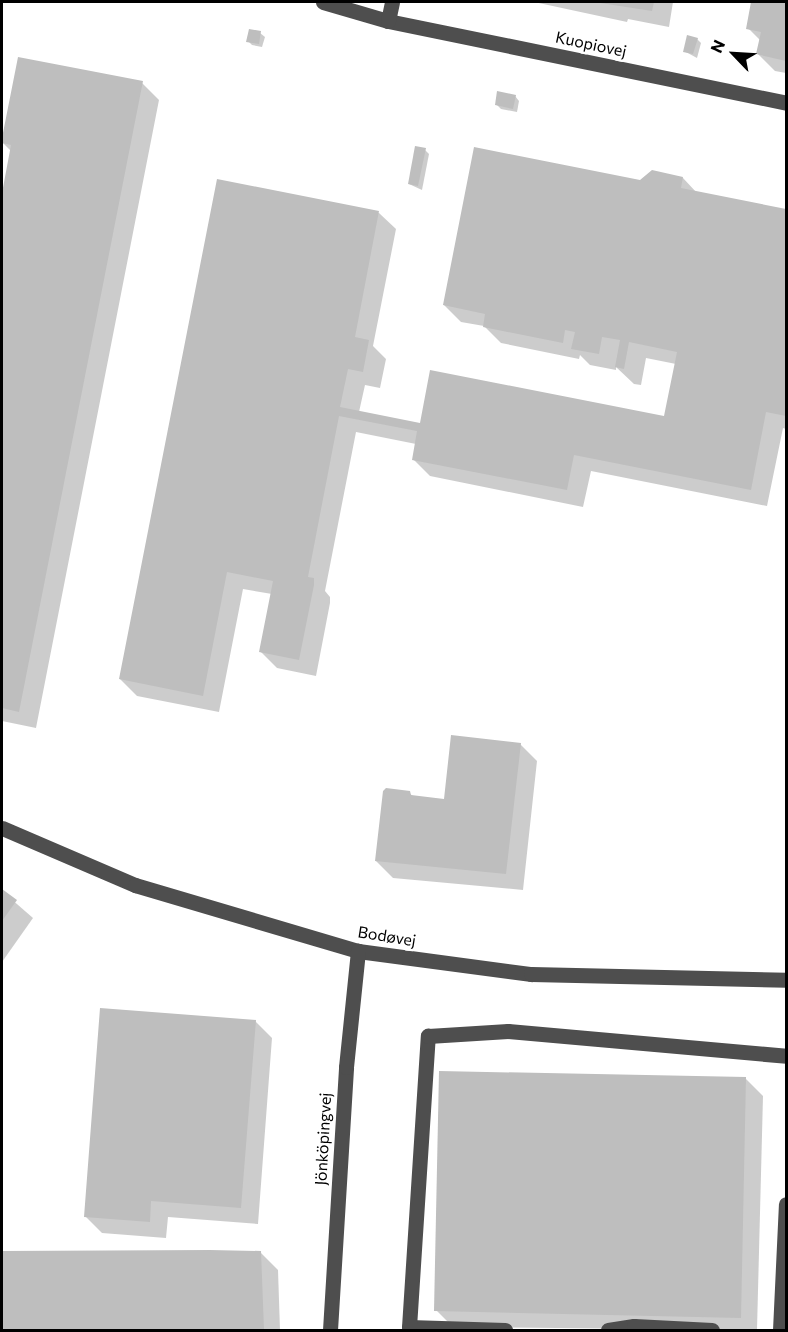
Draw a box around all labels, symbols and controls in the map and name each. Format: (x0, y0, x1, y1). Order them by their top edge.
north arrow (704, 24, 764, 84)
street label: Kuopiovej (554, 27, 628, 61)
text: N (706, 37, 728, 56)
street label: Bodøvej (356, 922, 418, 950)
street label: Jönköpingvej (311, 1092, 335, 1186)

